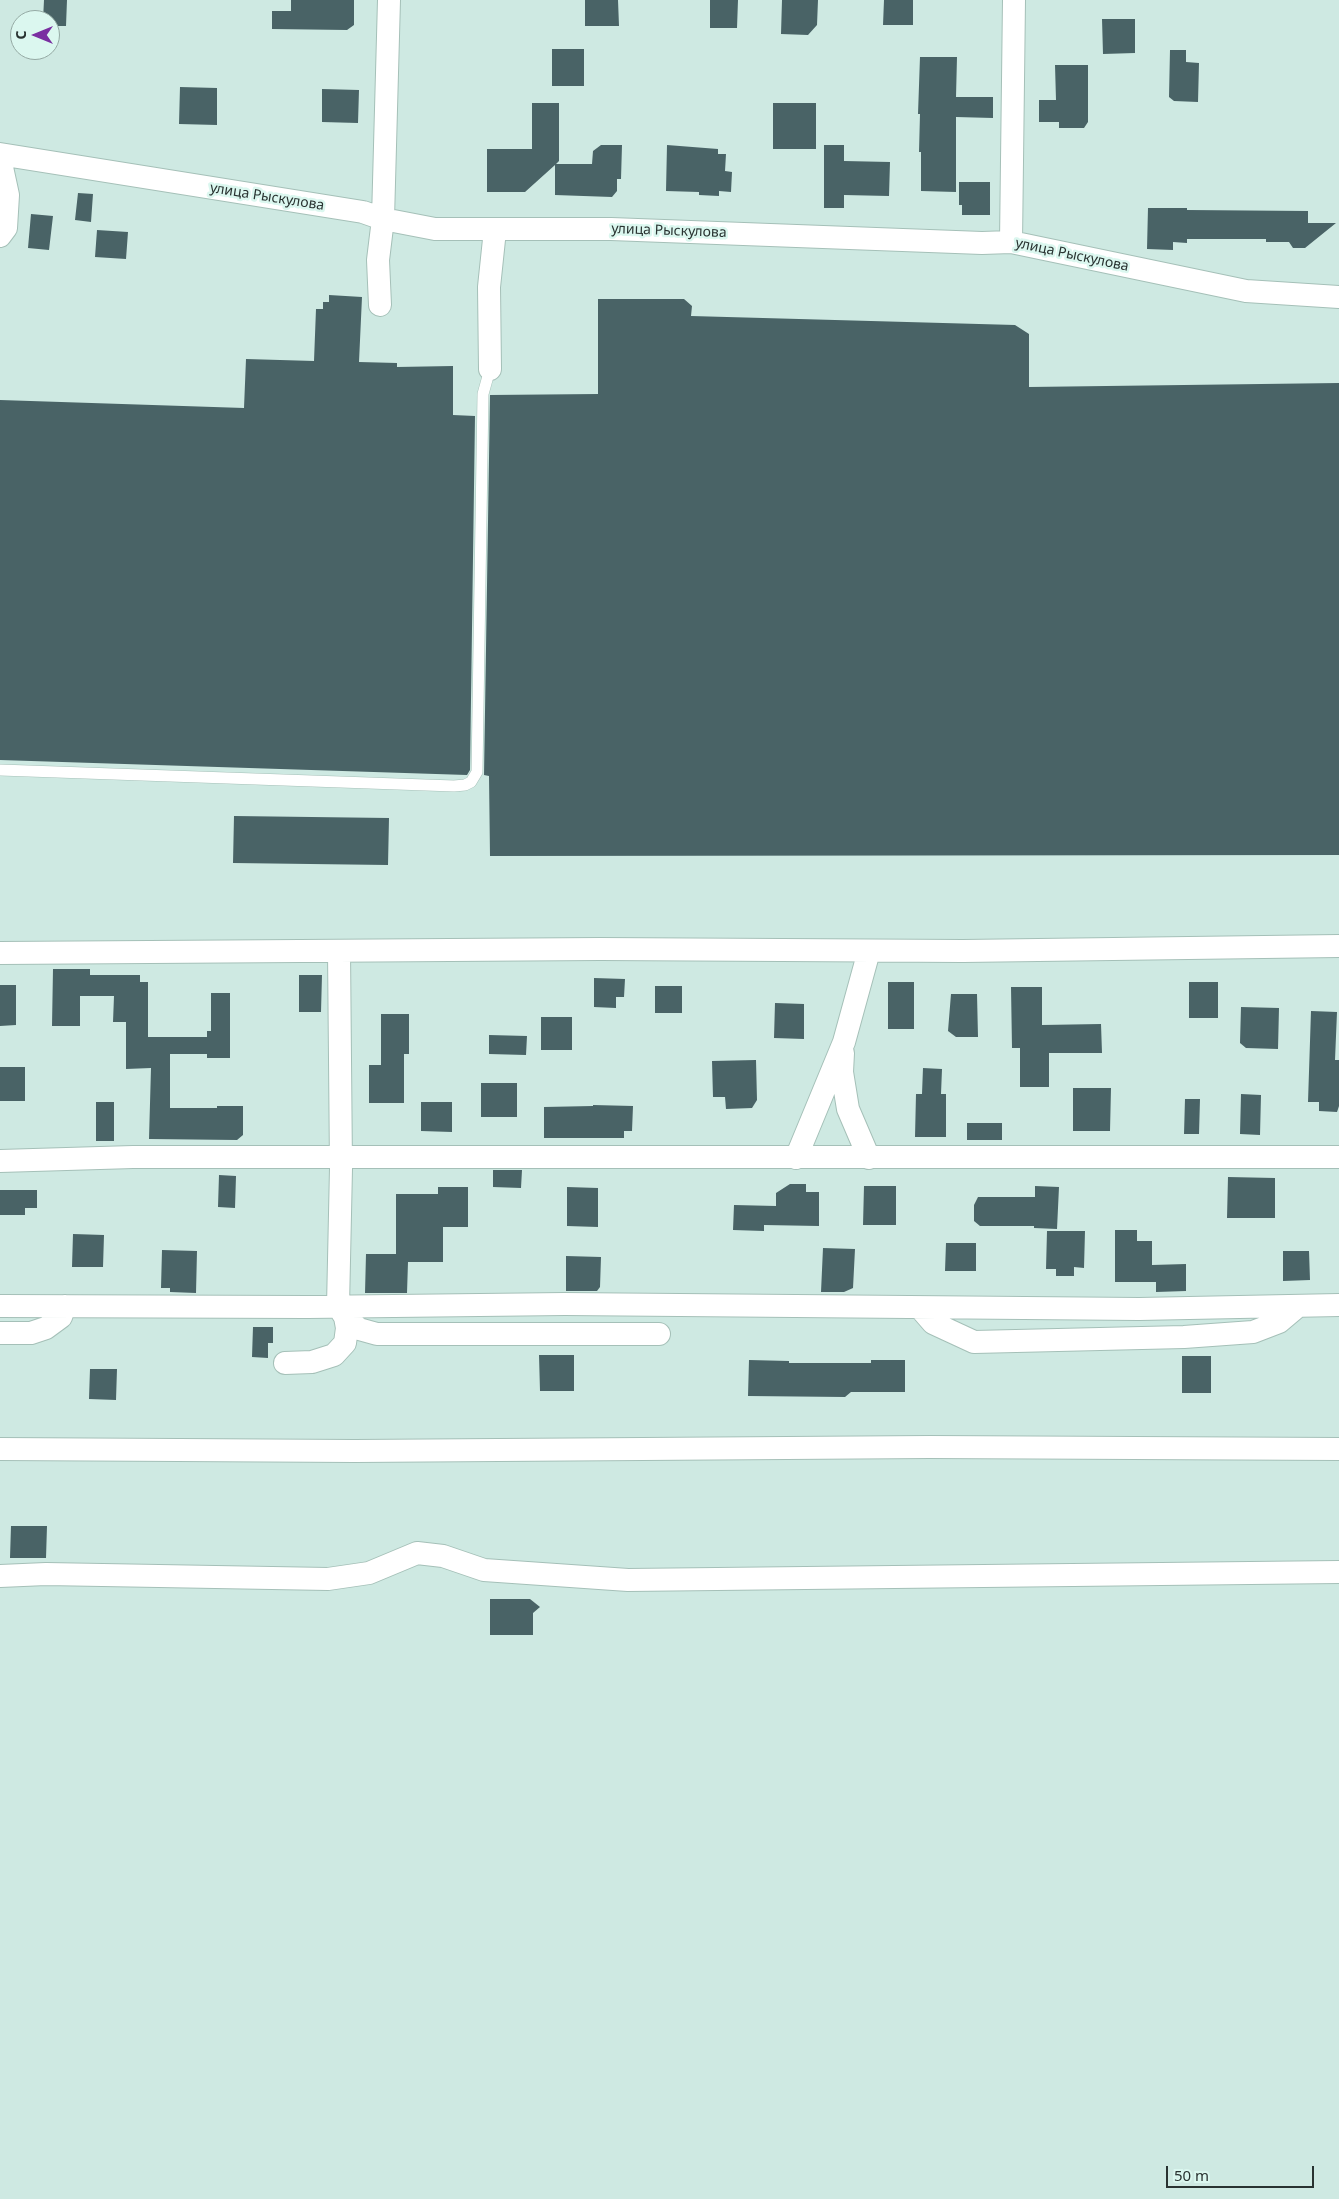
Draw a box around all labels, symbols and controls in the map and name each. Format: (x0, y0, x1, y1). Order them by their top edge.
north arrow (10, 10, 60, 60)
text: С (11, 30, 30, 40)
street label: улица Рыскулова (209, 180, 325, 214)
street label: улица Рыскулова (611, 221, 727, 241)
street label: улица Рыскулова (1014, 235, 1130, 275)
scale bar (1169, 2156, 1316, 2188)
text: 50 m (1174, 2165, 1209, 2185)

